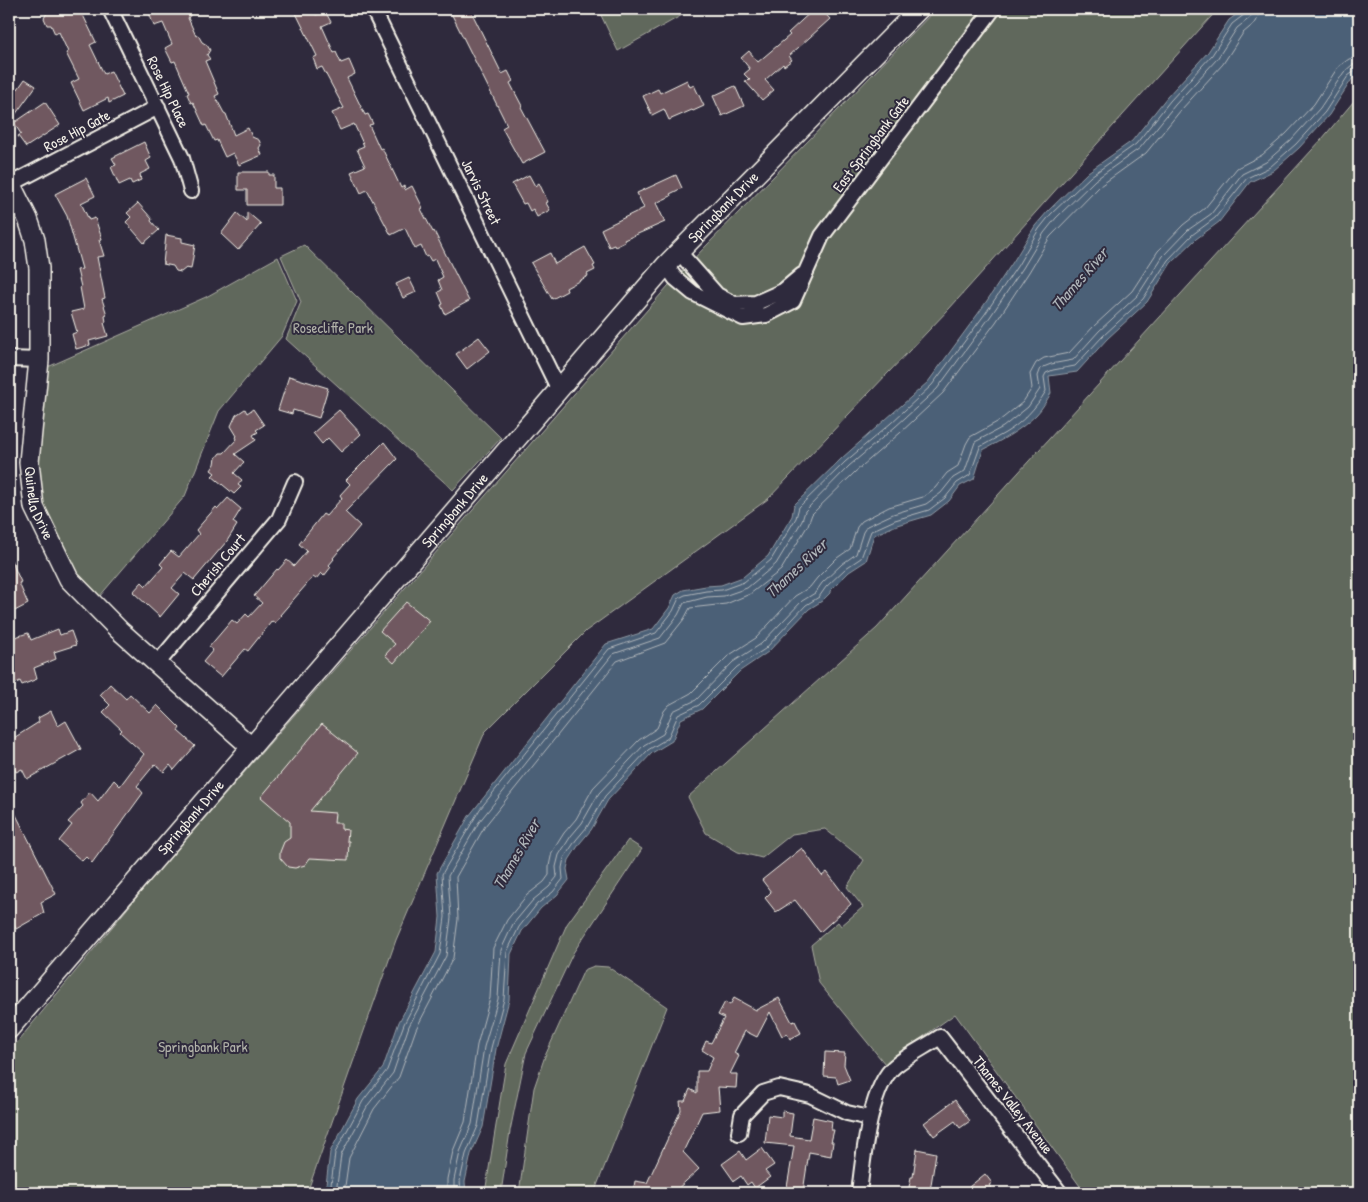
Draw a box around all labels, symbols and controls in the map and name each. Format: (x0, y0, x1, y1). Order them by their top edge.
street label: Rose Hip Place (142, 52, 195, 131)
street label: East Springbank Gate (827, 91, 914, 196)
street label: Rose Hip Gate (40, 104, 114, 157)
street label: Jarvis Street (457, 155, 507, 229)
street label: Springbank Drive (683, 166, 763, 247)
water label: Thames River (1045, 241, 1114, 315)
park label: Rosecliffe Park (293, 317, 373, 338)
street label: Quinella Drive (20, 465, 59, 543)
street label: Springbank Drive (416, 468, 493, 552)
street label: Cherish Court (185, 528, 251, 601)
water label: Thames River (760, 532, 833, 602)
street label: Springbank Drive (152, 775, 229, 859)
water label: Thames River (487, 813, 546, 893)
park label: Springbank Park (158, 1036, 248, 1057)
street label: Thames Valley Avenue (968, 1051, 1058, 1158)

